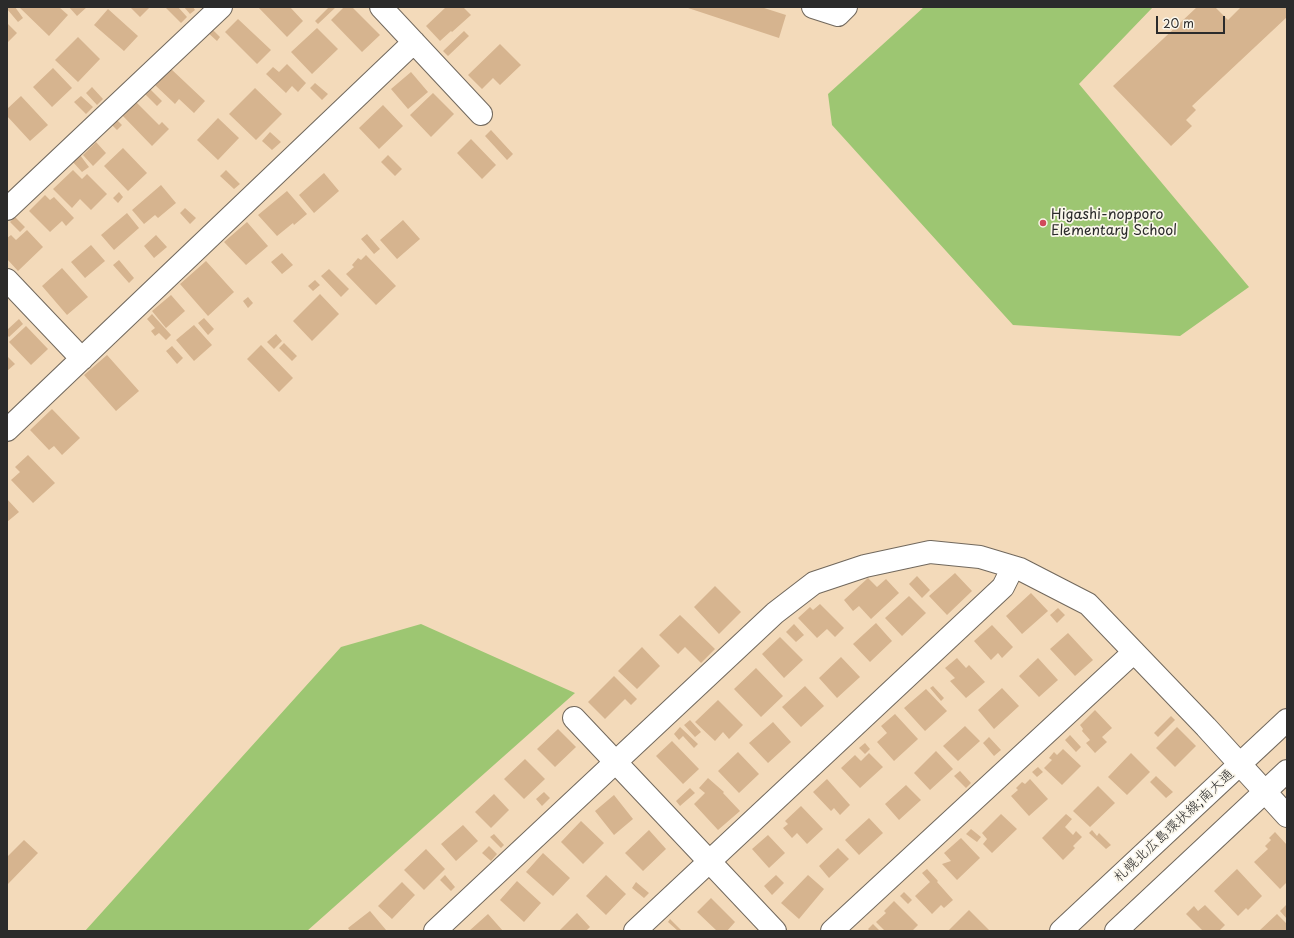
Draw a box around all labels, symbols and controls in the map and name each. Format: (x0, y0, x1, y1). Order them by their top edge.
scale bar (1158, 8, 1227, 34)
text: 20 m (1163, 14, 1194, 32)
place label: Higashi-nopporo Elementary School (1051, 207, 1177, 240)
marker: Higashi-nopporo Elementary School (1038, 218, 1048, 228)
street label: 札幌北広島環状線;南大通 (1110, 766, 1238, 886)

